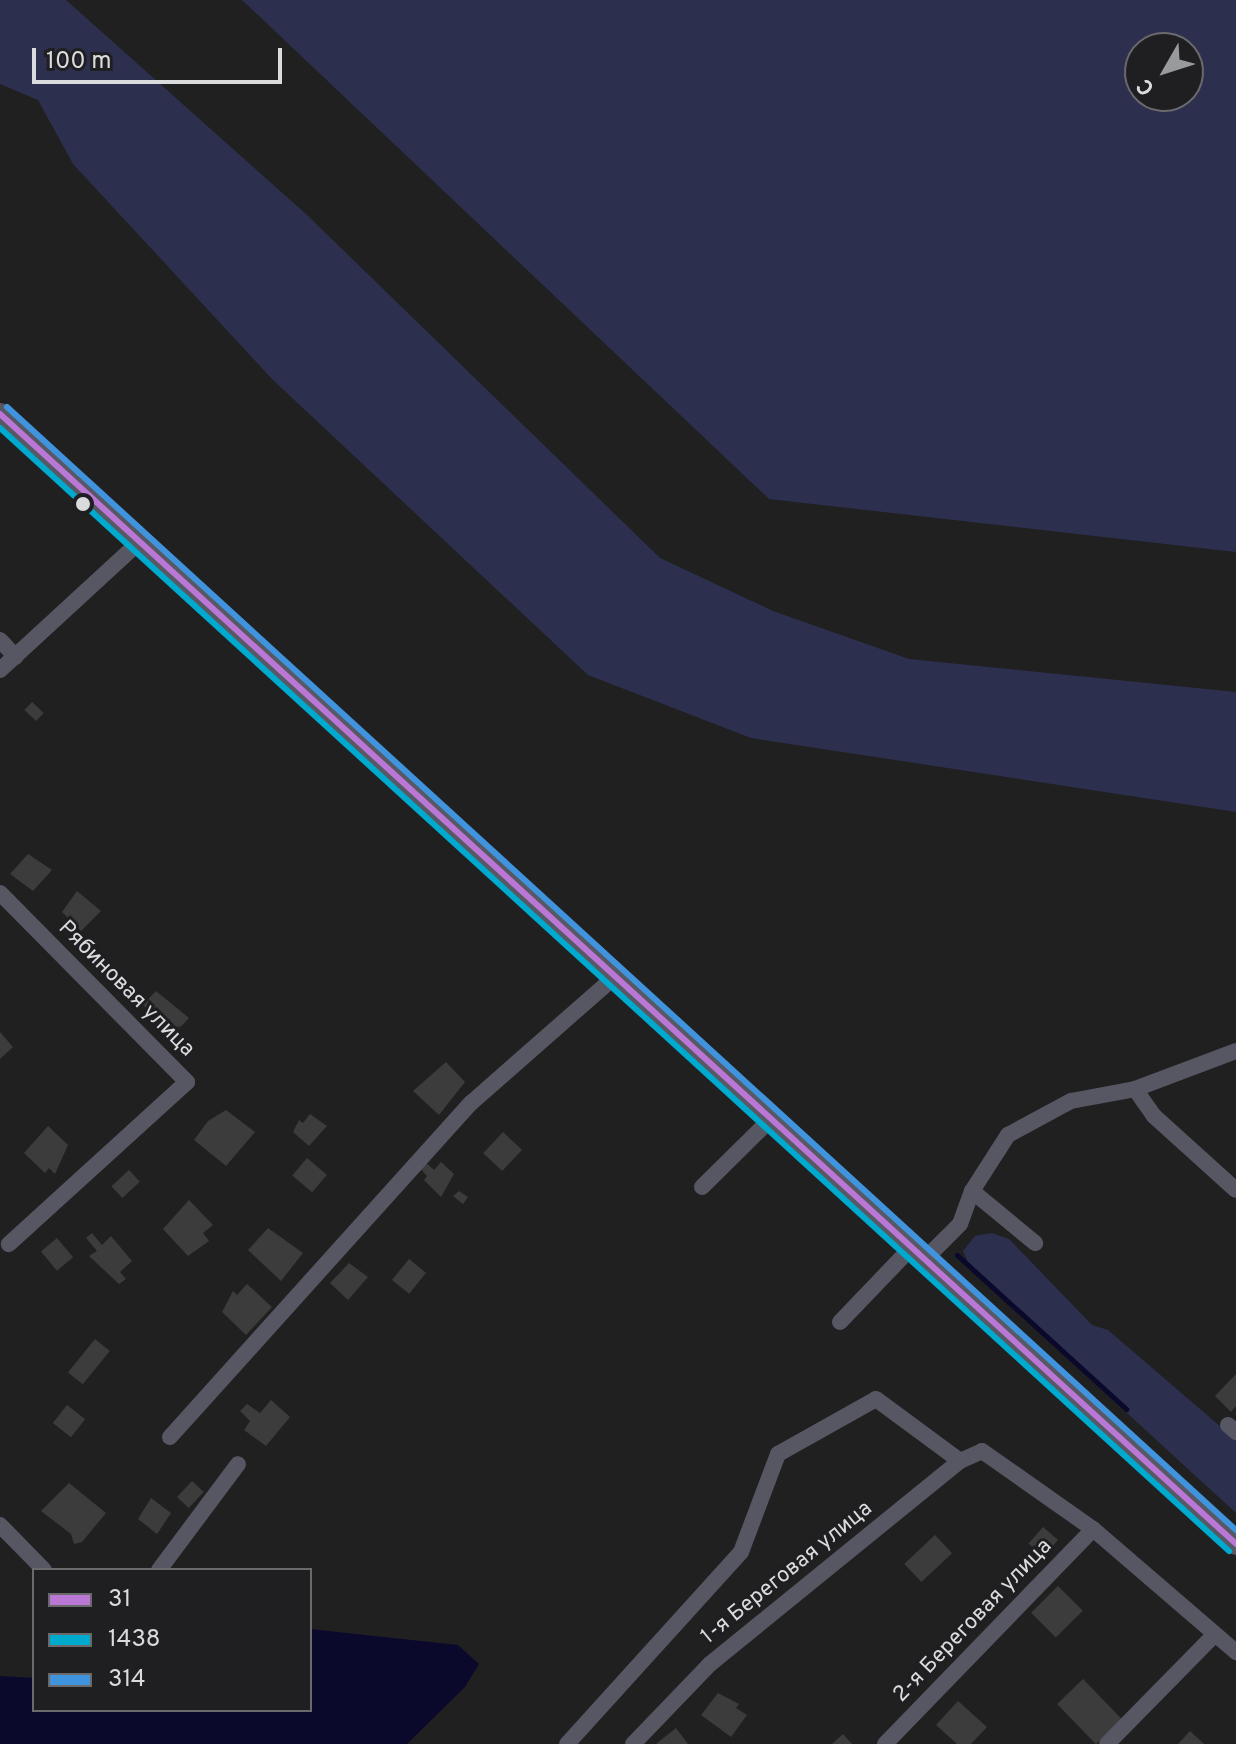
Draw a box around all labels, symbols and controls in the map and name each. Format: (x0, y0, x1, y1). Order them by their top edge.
scale bar (36, 32, 286, 82)
north arrow (1124, 32, 1204, 112)
text: 100 m (46, 47, 112, 77)
text: С (1132, 72, 1161, 100)
unlabelled marker (75, 496, 91, 512)
street label: Рябиновая улица (52, 915, 200, 1063)
street label: 1-я Береговая улица (696, 1496, 878, 1650)
street label: 2-я Береговая улица (888, 1534, 1058, 1708)
legend (32, 1568, 312, 1712)
text: 31 (108, 1585, 131, 1615)
text: 1438 (108, 1625, 161, 1655)
text: 314 (108, 1665, 146, 1695)

